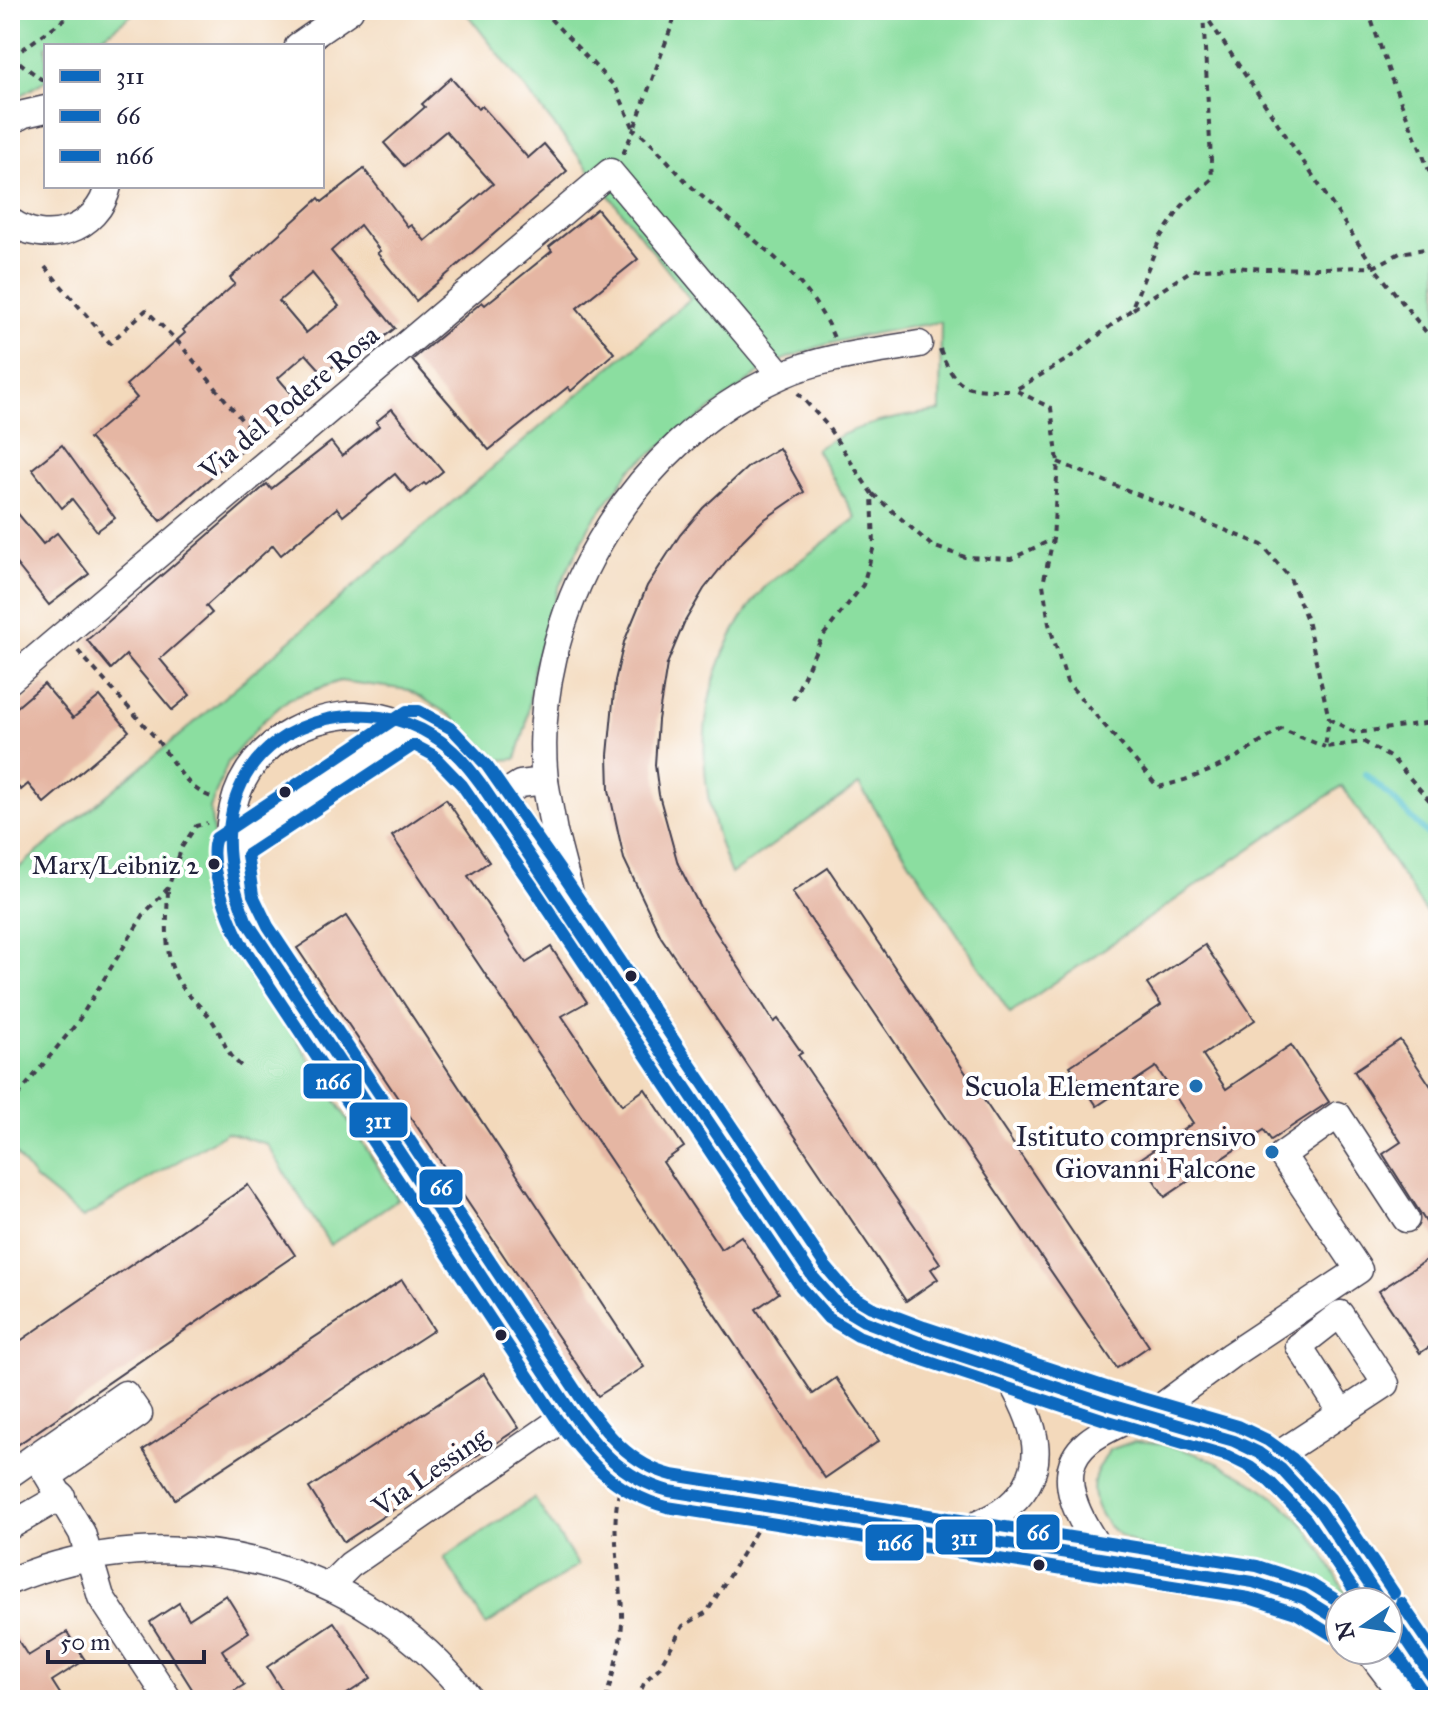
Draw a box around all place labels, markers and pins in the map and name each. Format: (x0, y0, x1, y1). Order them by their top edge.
unlabelled marker (277, 784, 293, 800)
place label: Marx/Leibniz 2 (32, 849, 199, 881)
marker: Marx/Leibniz 2 (206, 856, 222, 872)
unlabelled marker (623, 968, 639, 984)
place label: Scuola Elementare (965, 1069, 1180, 1104)
marker: Scuola Elementare (1187, 1077, 1205, 1095)
place label: Istituto comprensivo Giovanni Falcone (1016, 1119, 1256, 1186)
marker: Istituto comprensivo Giovanni Falcone (1263, 1143, 1281, 1161)
unlabelled marker (493, 1327, 509, 1343)
unlabelled marker (1031, 1557, 1047, 1573)

